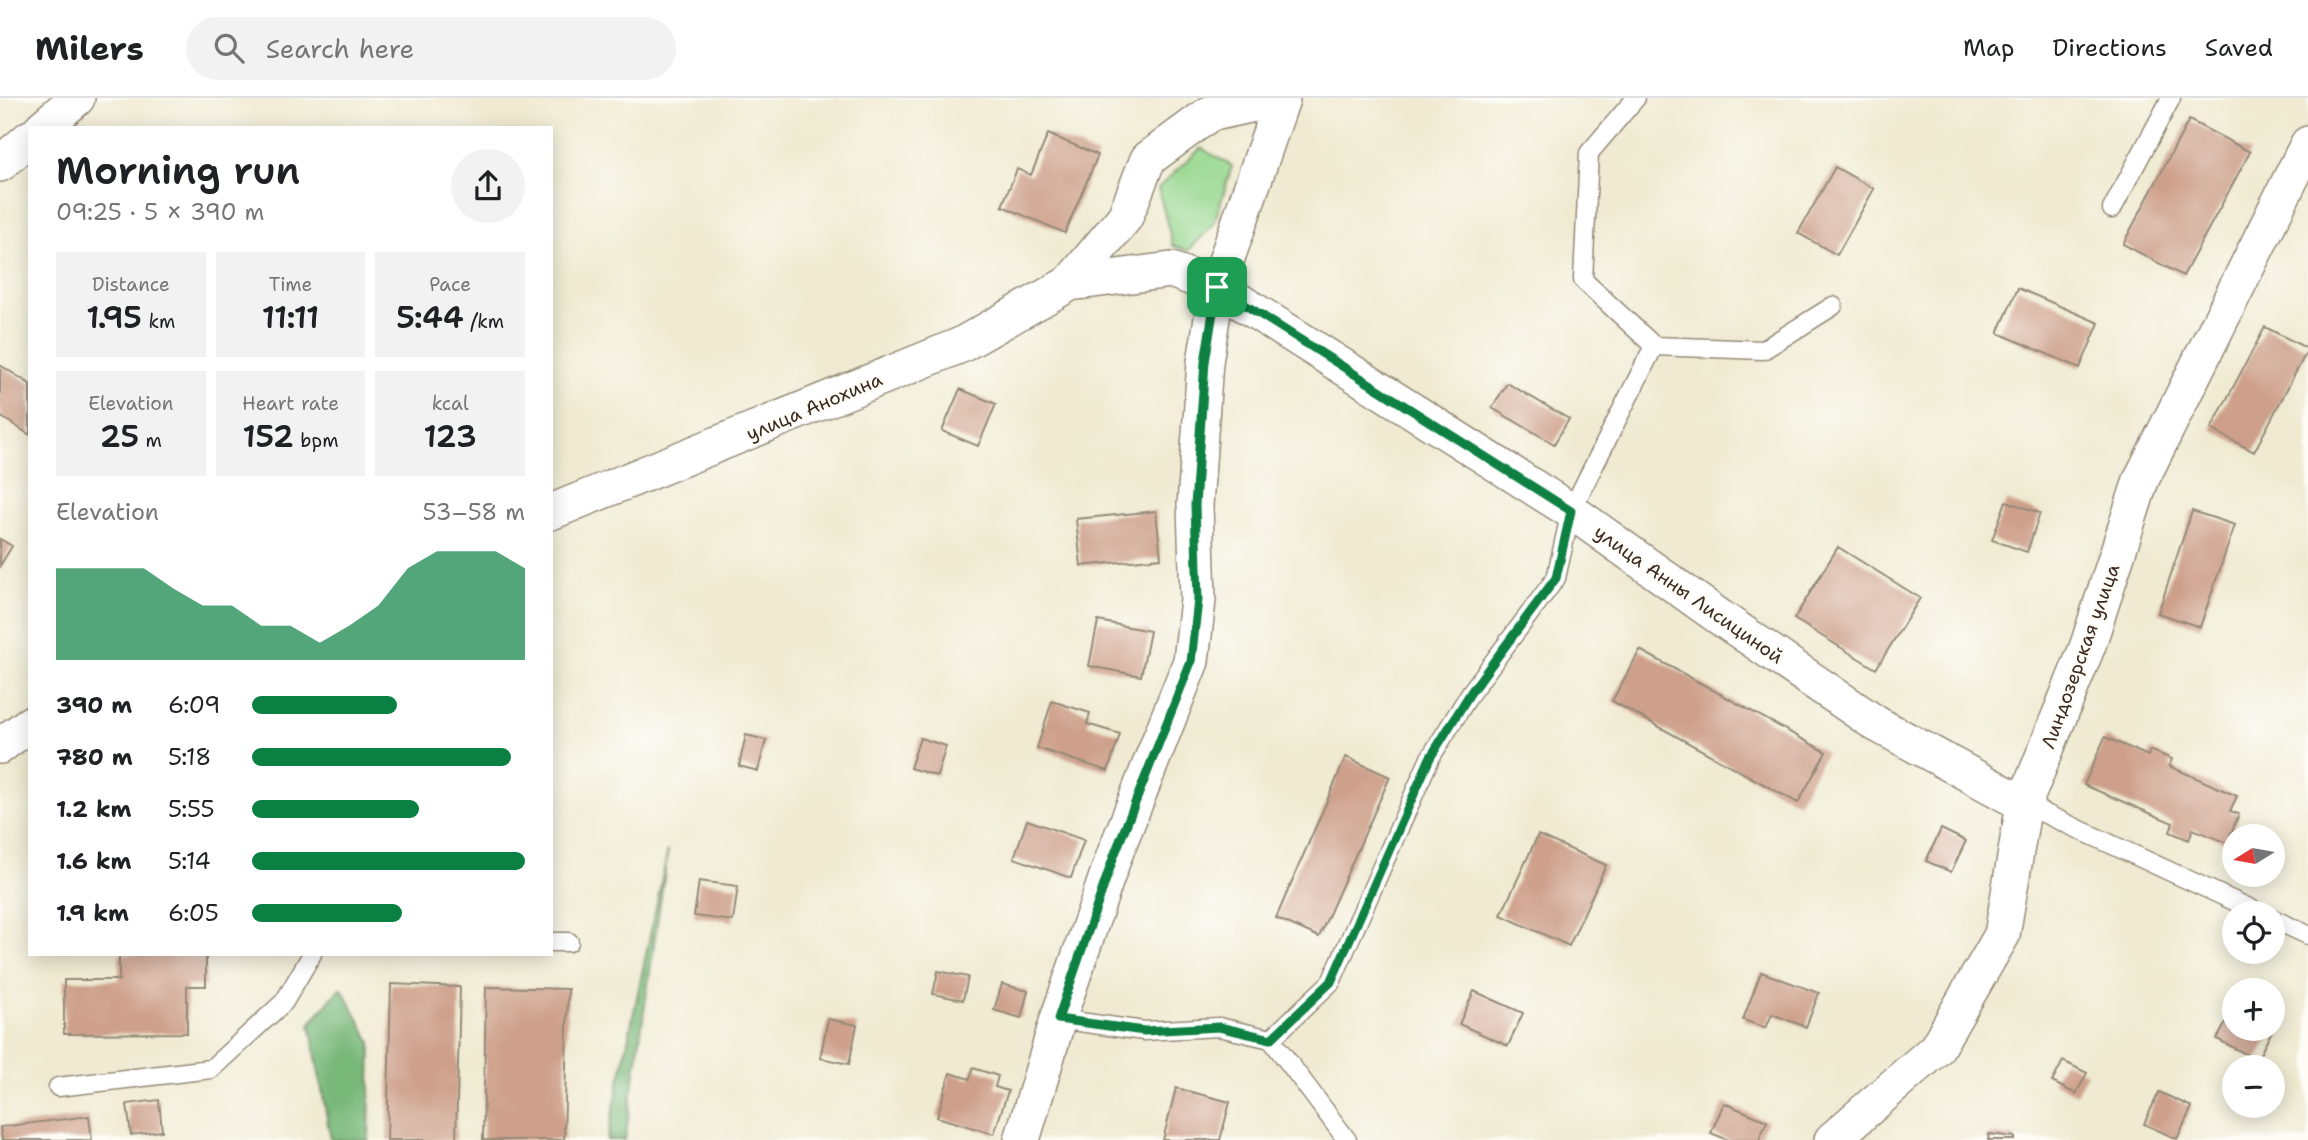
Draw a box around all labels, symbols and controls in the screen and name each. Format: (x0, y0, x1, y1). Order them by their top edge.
search box (186, 17, 676, 80)
text: Milers (35, 26, 144, 71)
icon: search (210, 29, 248, 67)
text: Search here (266, 31, 414, 66)
text: Map (1963, 32, 2014, 64)
text: Directions (2052, 32, 2167, 64)
text: Saved (2205, 32, 2273, 64)
text: Morning run (56, 145, 300, 196)
button: share (451, 149, 525, 223)
text: 09:25 · 5 × 390 m (56, 197, 264, 227)
pin (1187, 257, 1247, 317)
icon: arrive (1198, 268, 1236, 306)
text: Distance (92, 272, 170, 297)
text: Time (269, 272, 312, 297)
text: Pace (429, 272, 471, 297)
text: 1.95 (86, 297, 142, 338)
text: 11:11 (262, 297, 319, 338)
text: 5:44 (396, 297, 464, 338)
text: km (142, 309, 175, 334)
text: /km (464, 309, 504, 334)
street label: улица Анохина (742, 366, 886, 446)
text: Elevation (88, 391, 173, 416)
text: Heart rate (242, 391, 339, 416)
text: kcal (432, 391, 469, 416)
text: 25 (100, 416, 139, 457)
text: 152 (242, 416, 294, 457)
text: 123 (424, 416, 477, 457)
text: m (139, 428, 162, 453)
text: bpm (294, 428, 339, 453)
text: Elevation (56, 497, 159, 527)
text: 53–58 m (422, 497, 525, 527)
street label: улица Анны Лисициной (1589, 519, 1788, 669)
street label: Линдозерская улица (2035, 560, 2126, 752)
text: 390 m (56, 690, 132, 720)
text: 6:09 (168, 690, 220, 720)
text: 780 m (56, 742, 133, 772)
text: 5:18 (168, 742, 211, 772)
text: 1.2 km (56, 794, 132, 824)
text: 5:55 (168, 794, 214, 824)
north arrow (2222, 824, 2286, 887)
map controls (2222, 824, 2285, 1118)
text: 1.6 km (56, 846, 131, 876)
text: 5:14 (168, 846, 211, 876)
text: 1.9 km (56, 898, 129, 928)
text: 6:05 (168, 898, 219, 928)
button: locate (2222, 901, 2285, 964)
button: + (2222, 978, 2285, 1041)
button: − (2222, 1055, 2285, 1118)

